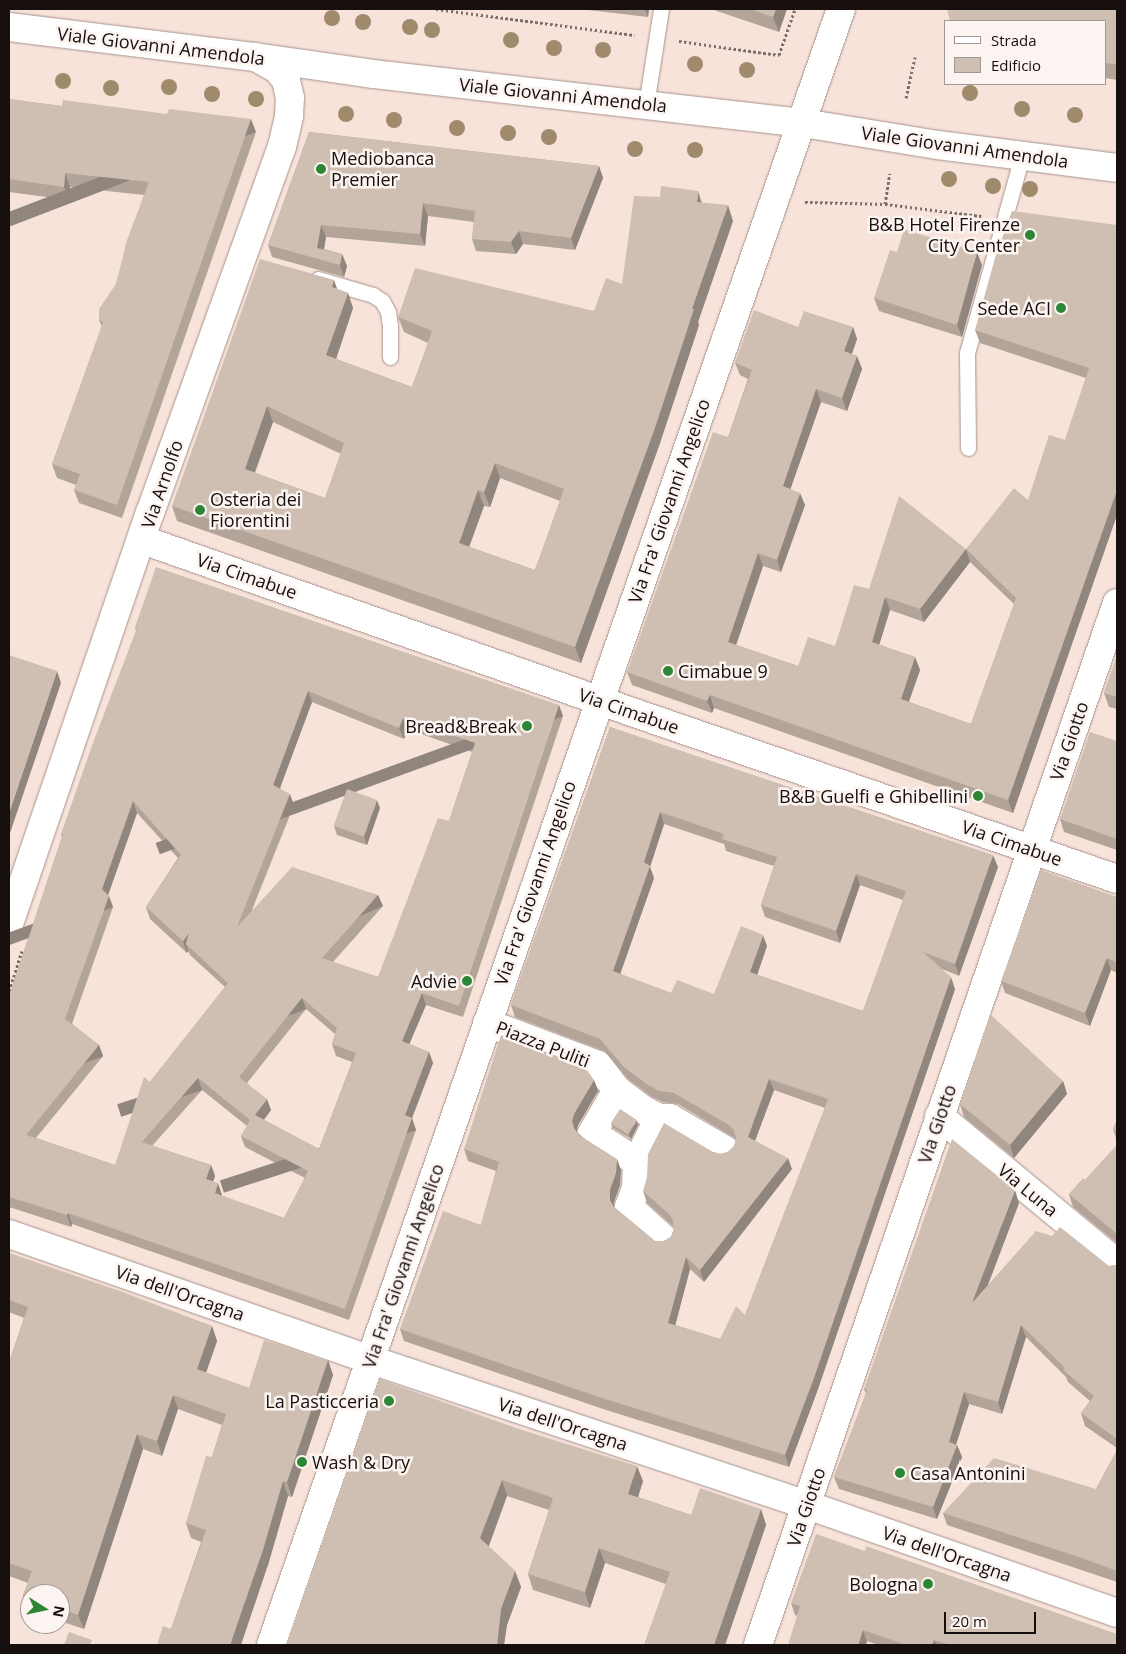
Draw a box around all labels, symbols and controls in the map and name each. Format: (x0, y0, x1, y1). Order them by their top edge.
legend (944, 20, 1106, 85)
street label: Viale Giovanni Amendola (56, 23, 266, 69)
text: Strada (991, 30, 1037, 50)
text: Edificio (991, 55, 1041, 75)
street label: Viale Giovanni Amendola (458, 73, 668, 117)
street label: Viale Giovanni Amendola (860, 122, 1070, 172)
place label: Mediobanca Premier (331, 148, 434, 190)
marker: Mediobanca Premier (315, 163, 327, 175)
place label: B&B Hotel Firenze City Center (868, 214, 1020, 256)
marker: B&B Hotel Firenze City Center (1024, 229, 1036, 241)
place label: Sede ACI (977, 297, 1051, 319)
marker: Sede ACI (1055, 302, 1067, 314)
street label: Via Fra' Giovanni Angelico (624, 396, 714, 606)
street label: Via Arnolfo (137, 437, 187, 531)
place label: Osteria dei Fiorentini (210, 489, 301, 532)
marker: Osteria dei Fiorentini (194, 504, 206, 516)
street label: Via Cimabue (194, 549, 300, 603)
place label: Cimabue 9 (678, 660, 768, 682)
marker: Cimabue 9 (662, 665, 674, 677)
street label: Via Cimabue (576, 684, 682, 738)
street label: Via Giotto (1045, 699, 1093, 783)
place label: Bread&Break (405, 715, 517, 737)
marker: Bread&Break (521, 720, 533, 732)
street label: Via Fra' Giovanni Angelico (490, 778, 580, 988)
place label: B&B Guelfi e Ghibellini (779, 785, 968, 807)
marker: B&B Guelfi e Ghibellini (972, 790, 984, 802)
street label: Via Cimabue (959, 816, 1065, 870)
place label: Advie (411, 970, 457, 992)
marker: Advie (461, 975, 473, 987)
street label: Piazza Puliti (493, 1016, 593, 1072)
street label: Via Giotto (913, 1082, 961, 1166)
street label: Via Luna (994, 1159, 1062, 1221)
street label: Via Fra' Giovanni Angelico (358, 1161, 448, 1371)
street label: Via dell'Orcagna (113, 1261, 247, 1325)
place label: La Pasticceria (265, 1390, 379, 1412)
street label: Via dell'Orcagna (496, 1393, 630, 1455)
marker: La Pasticceria (383, 1395, 395, 1407)
place label: Wash & Dry (312, 1451, 410, 1473)
marker: Wash & Dry (296, 1456, 308, 1468)
place label: Casa Antonini (910, 1462, 1025, 1484)
street label: Via Giotto (782, 1465, 830, 1549)
marker: Casa Antonini (894, 1467, 906, 1479)
street label: Via dell'Orcagna (880, 1522, 1014, 1586)
place label: Bologna (849, 1573, 918, 1595)
marker: Bologna (922, 1578, 934, 1590)
north arrow (20, 1584, 70, 1634)
scale bar (946, 1602, 1038, 1634)
text: N (49, 1604, 70, 1619)
text: 20 m (952, 1611, 987, 1631)

